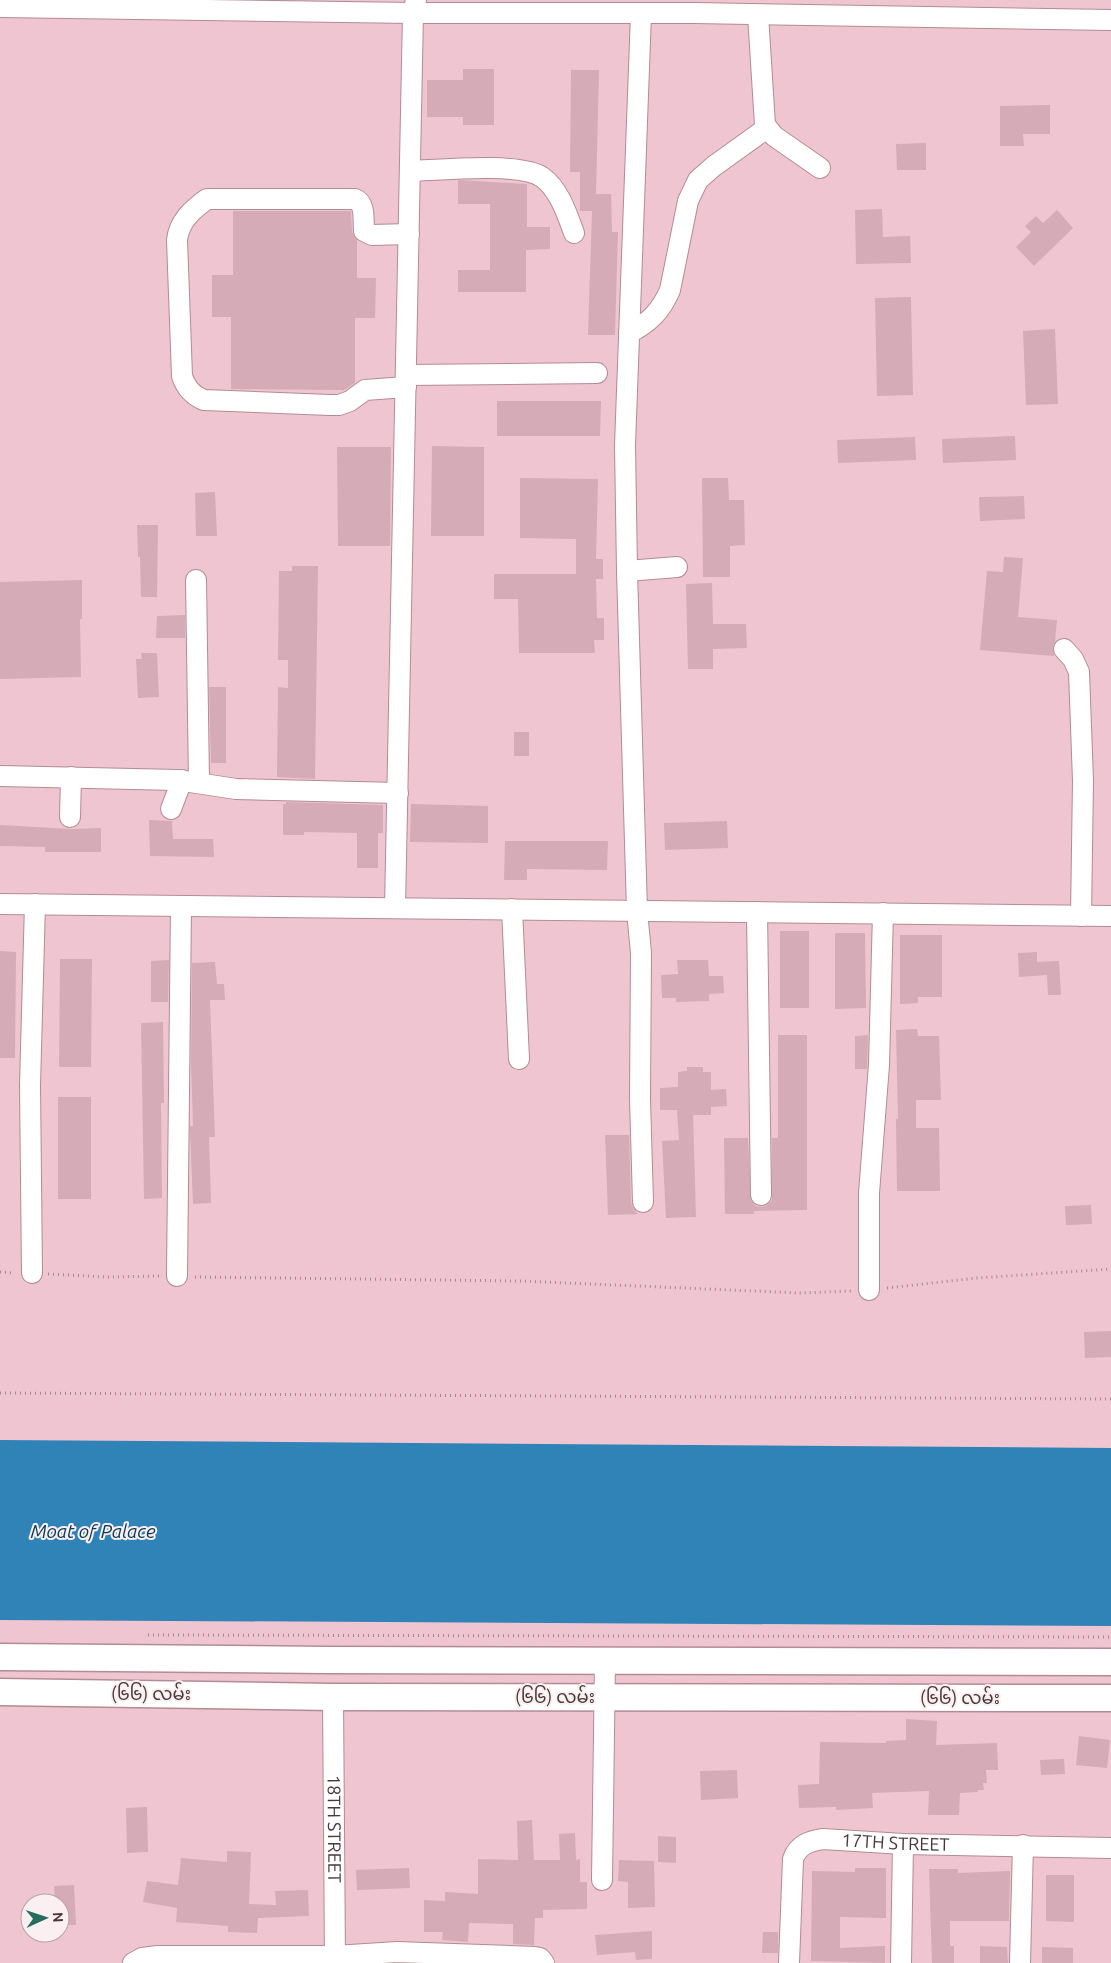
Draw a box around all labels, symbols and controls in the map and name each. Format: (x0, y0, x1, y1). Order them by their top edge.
water label: Moat of Palace (30, 1520, 156, 1542)
street label: (၆၆) လမ်း (111, 1681, 191, 1704)
street label: (၆၆) လမ်း (515, 1684, 595, 1707)
street label: (၆၆) လမ်း (920, 1685, 1000, 1708)
street label: 18TH STREET (325, 1775, 345, 1883)
street label: 17TH STREET (841, 1829, 950, 1854)
north arrow (20, 1893, 70, 1943)
text: N (50, 1912, 66, 1923)

